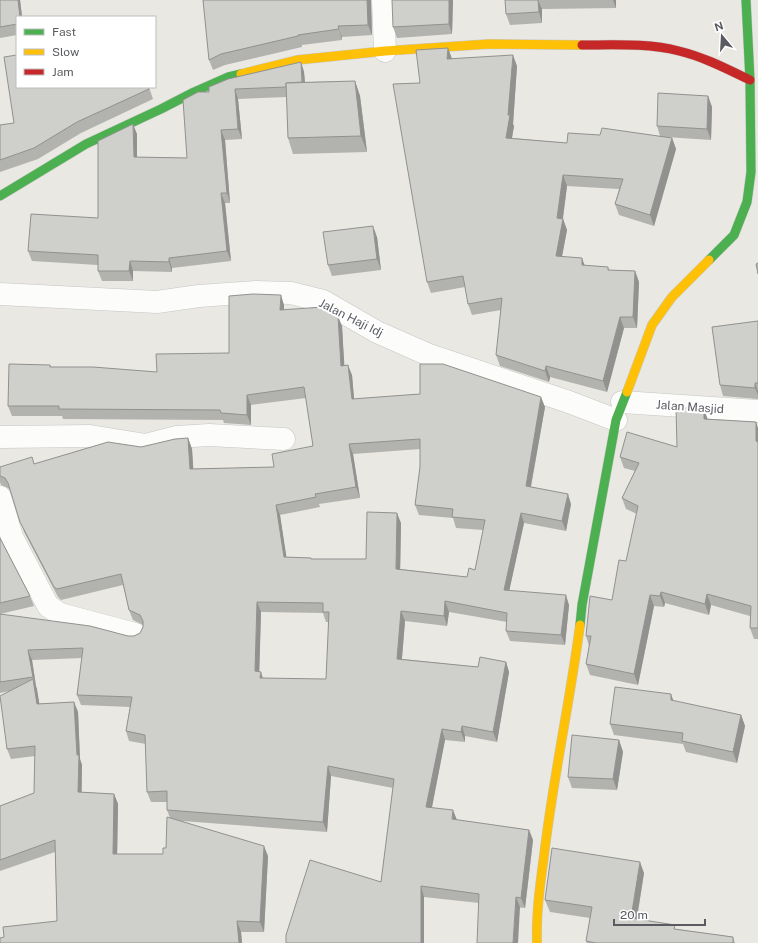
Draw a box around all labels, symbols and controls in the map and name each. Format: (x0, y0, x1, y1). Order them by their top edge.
legend (16, 16, 156, 88)
north arrow (702, 16, 742, 56)
text: N (713, 19, 725, 34)
text: Fast (52, 25, 77, 39)
text: Slow (52, 45, 80, 59)
text: Jam (52, 65, 74, 79)
street label: Jalan Haji Idj (317, 296, 385, 340)
street label: Jalan Masjid (656, 398, 724, 416)
scale bar (614, 901, 705, 927)
text: 20 m (620, 908, 648, 922)

